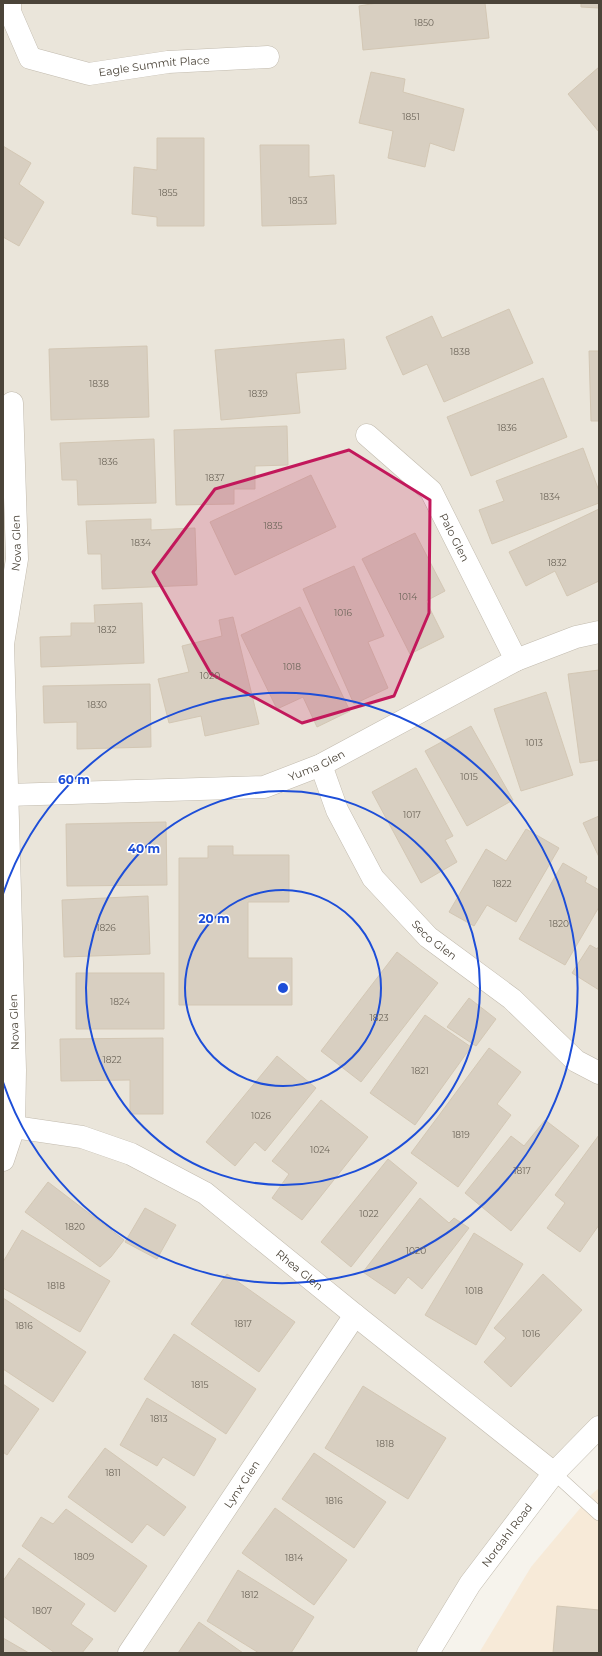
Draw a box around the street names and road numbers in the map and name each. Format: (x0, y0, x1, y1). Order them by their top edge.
street label: Eagle Summit Place (98, 53, 210, 79)
street label: Palo Glen (436, 511, 472, 564)
street label: Nova Glen (8, 515, 24, 572)
street label: Yuma Glen (286, 746, 347, 784)
street label: Seco Glen (409, 917, 460, 963)
street label: Nova Glen (6, 994, 22, 1050)
street label: Rhea Glen (273, 1246, 326, 1293)
street label: Lynx Glen (221, 1458, 263, 1511)
street label: Nordahl Road (478, 1501, 536, 1570)

